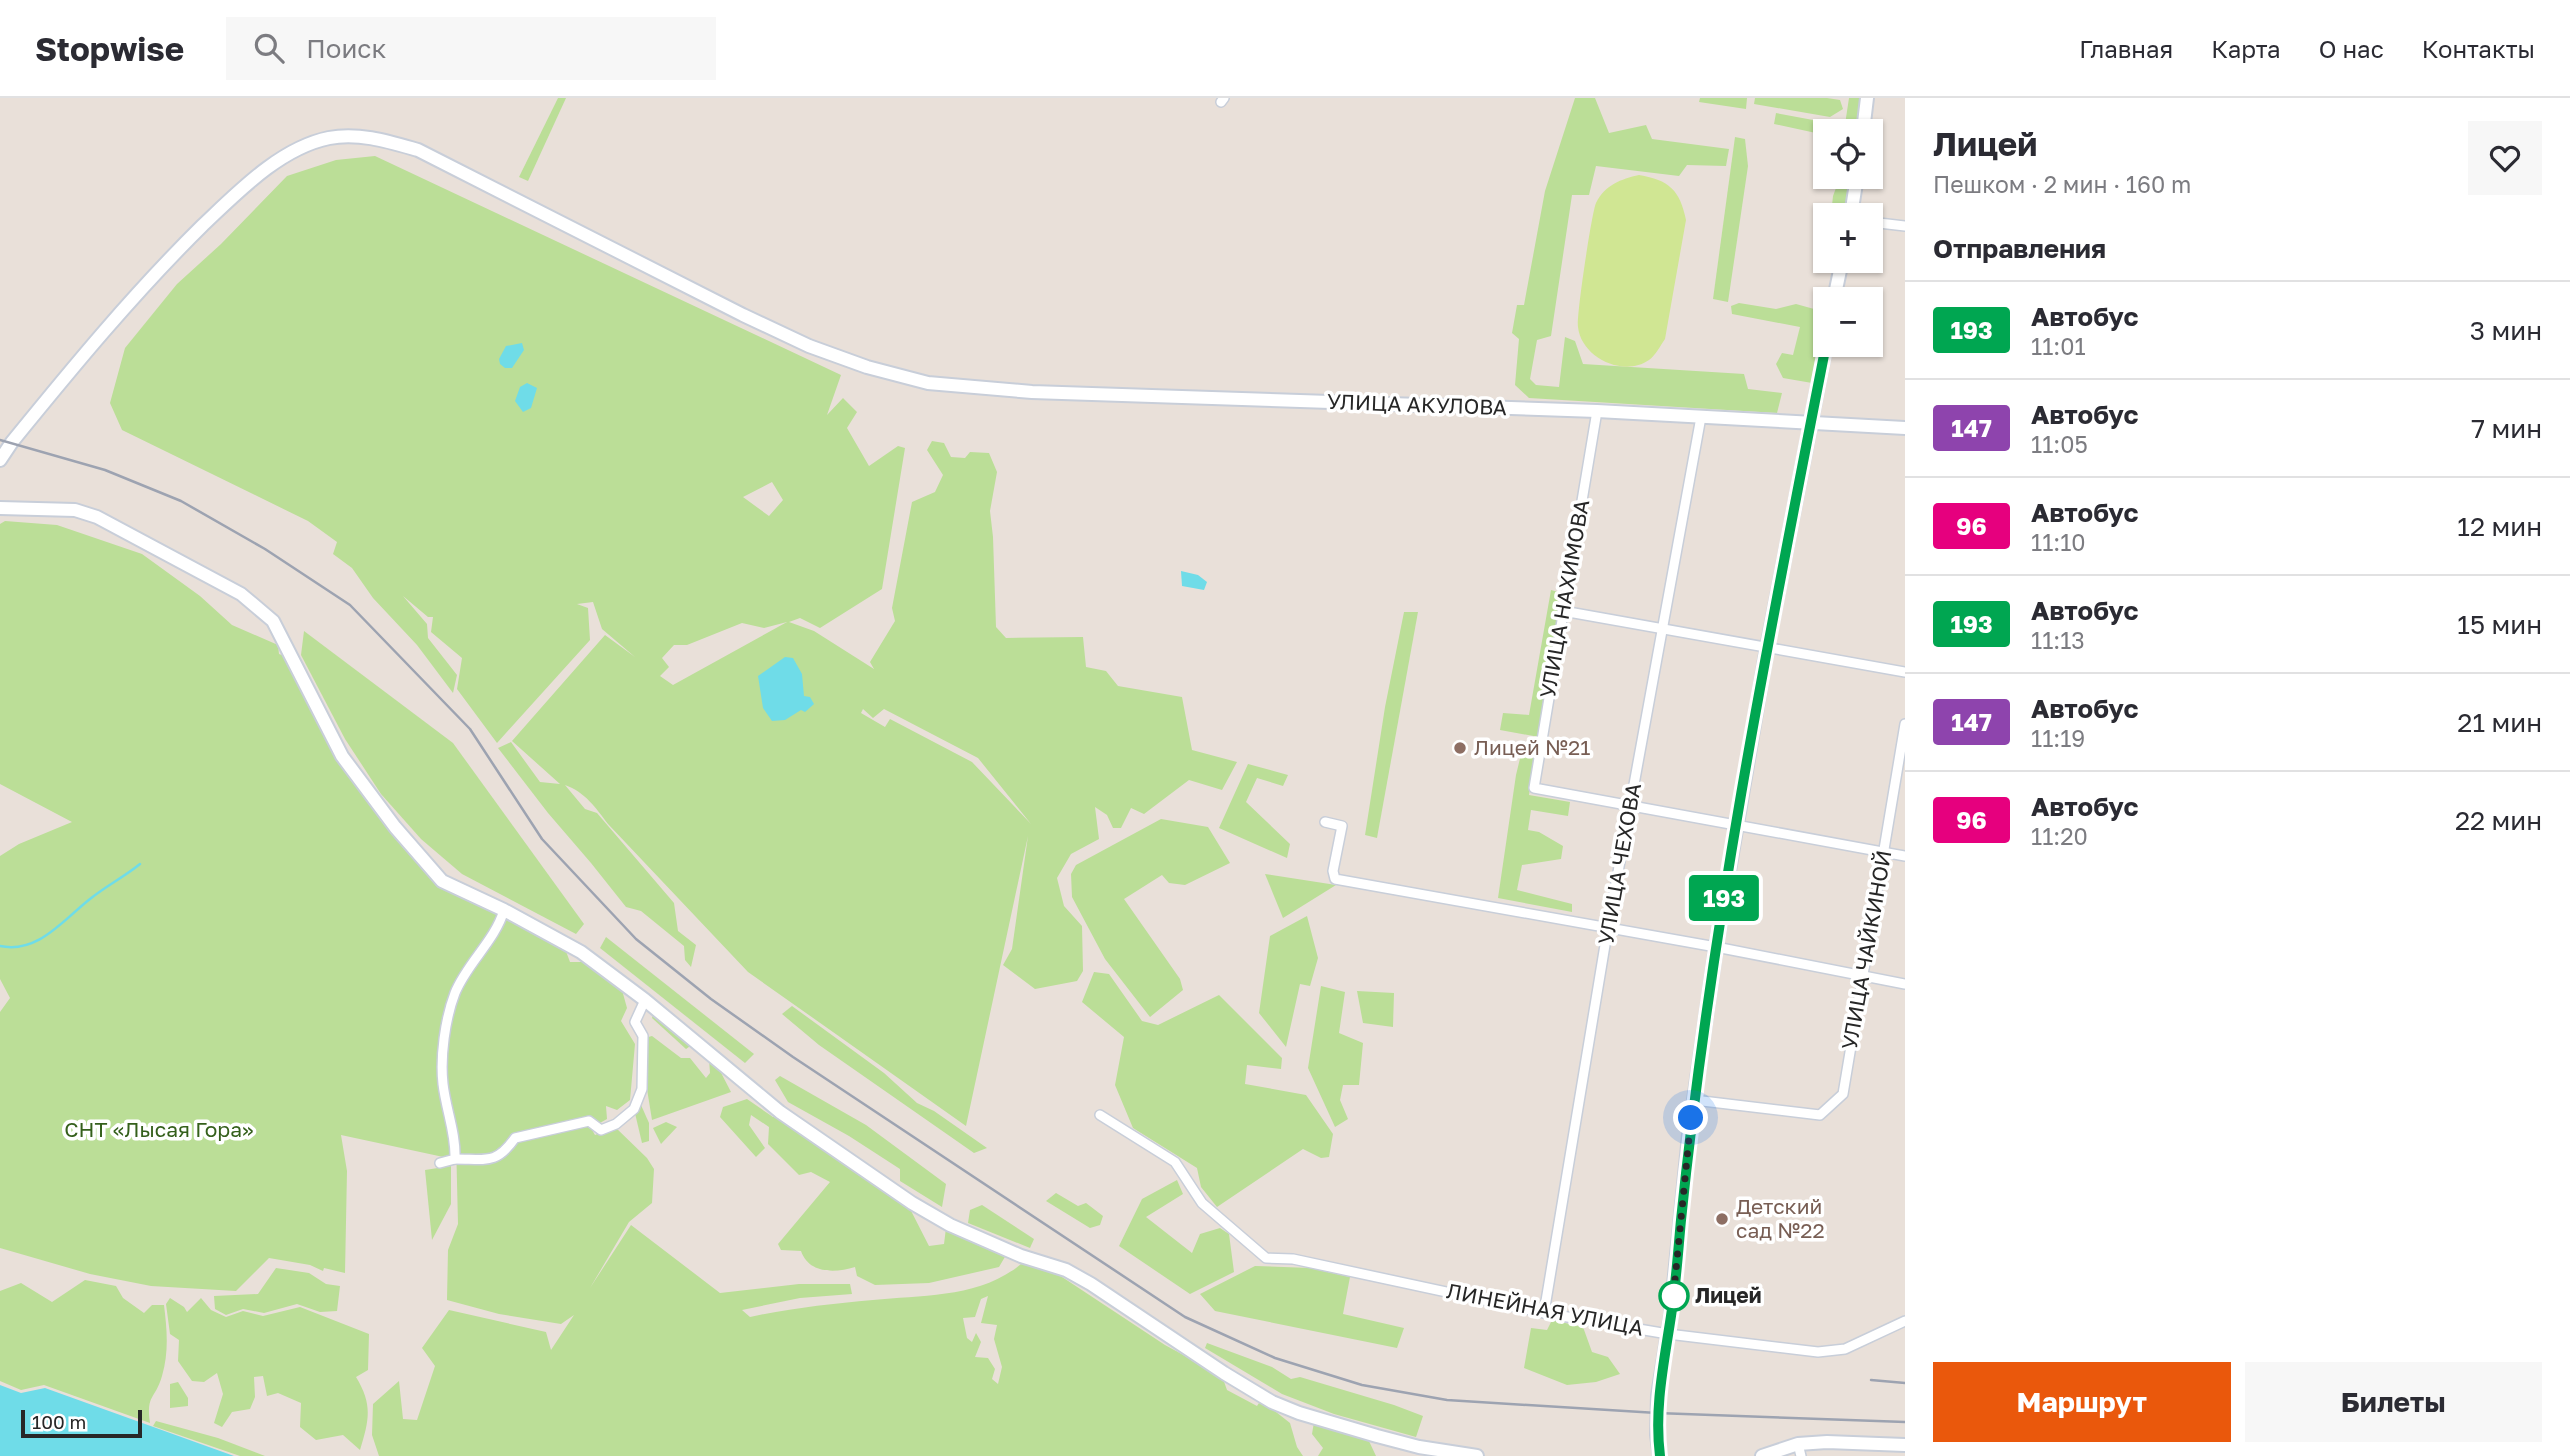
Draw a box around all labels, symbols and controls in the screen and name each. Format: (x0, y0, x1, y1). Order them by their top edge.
search box (226, 17, 716, 80)
text: Stopwise (35, 29, 184, 68)
icon: search (250, 29, 288, 67)
text: Поиск (306, 33, 386, 64)
text: Главная (2079, 34, 2173, 63)
text: Карта (2211, 34, 2281, 63)
text: О нас (2319, 34, 2384, 63)
text: Контакты (2422, 34, 2535, 63)
map controls (1813, 119, 1883, 357)
button: locate (1813, 119, 1883, 189)
button: heart (2468, 121, 2542, 195)
text: Лицей (1933, 124, 2037, 163)
text: Пешком · 2 мин · 160 m (1933, 170, 2191, 198)
button: + (1813, 203, 1883, 273)
text: Отправления (1933, 233, 2106, 264)
button: − (1813, 287, 1883, 357)
text: Автобус (2031, 301, 2138, 332)
text: 193 (1950, 315, 1993, 344)
text: 3 мин (2470, 315, 2542, 346)
text: 11:01 (2031, 332, 2086, 360)
street label: УЛИЦА АКУЛОВА (1327, 388, 1507, 420)
text: Автобус (2031, 399, 2138, 430)
text: 147 (1951, 413, 1992, 442)
text: 7 мин (2471, 413, 2542, 444)
text: 11:05 (2031, 430, 2088, 458)
street label: УЛИЦА НАХИМОВА (1534, 497, 1594, 700)
text: Автобус (2031, 497, 2138, 528)
text: 96 (1956, 511, 1987, 540)
text: 12 мин (2457, 511, 2542, 542)
text: 11:10 (2031, 528, 2086, 556)
text: Автобус (2031, 595, 2138, 626)
text: 193 (1950, 609, 1993, 638)
text: 15 мин (2457, 609, 2542, 640)
text: 11:13 (2031, 626, 2085, 654)
text: Автобус (2031, 693, 2138, 724)
text: 147 (1951, 707, 1992, 736)
text: 21 мин (2457, 707, 2542, 738)
text: 11:19 (2031, 724, 2085, 752)
place label: Лицей №21 (1474, 734, 1590, 760)
marker: Лицей №21 (1452, 740, 1468, 756)
street label: УЛИЦА ЧЕХОВА (1592, 781, 1646, 947)
text: Автобус (2031, 791, 2138, 822)
text: 96 (1956, 805, 1987, 834)
text: 22 мин (2455, 805, 2542, 836)
text: 11:20 (2031, 822, 2088, 850)
street label: УЛИЦА ЧАЙКИНОЙ (1836, 848, 1896, 1052)
line badge: 193 (1684, 875, 1764, 921)
text: 193 (1703, 883, 1745, 912)
your location (1673, 1100, 1708, 1135)
park label: СНТ «Лысая Гора» (64, 1116, 254, 1142)
place label: Детский сад №22 (1736, 1193, 1825, 1243)
marker: Детский сад №22 (1714, 1211, 1730, 1227)
street label: ЛИНЕЙНАЯ УЛИЦА (1445, 1277, 1646, 1341)
marker: Лицей (1659, 1281, 1689, 1311)
place label: Лицей (1695, 1282, 1761, 1308)
button: Маршрут (1933, 1362, 2231, 1442)
button: Билеты (2245, 1362, 2542, 1442)
scale bar (21, 1407, 142, 1439)
text: 100 m (32, 1410, 86, 1433)

